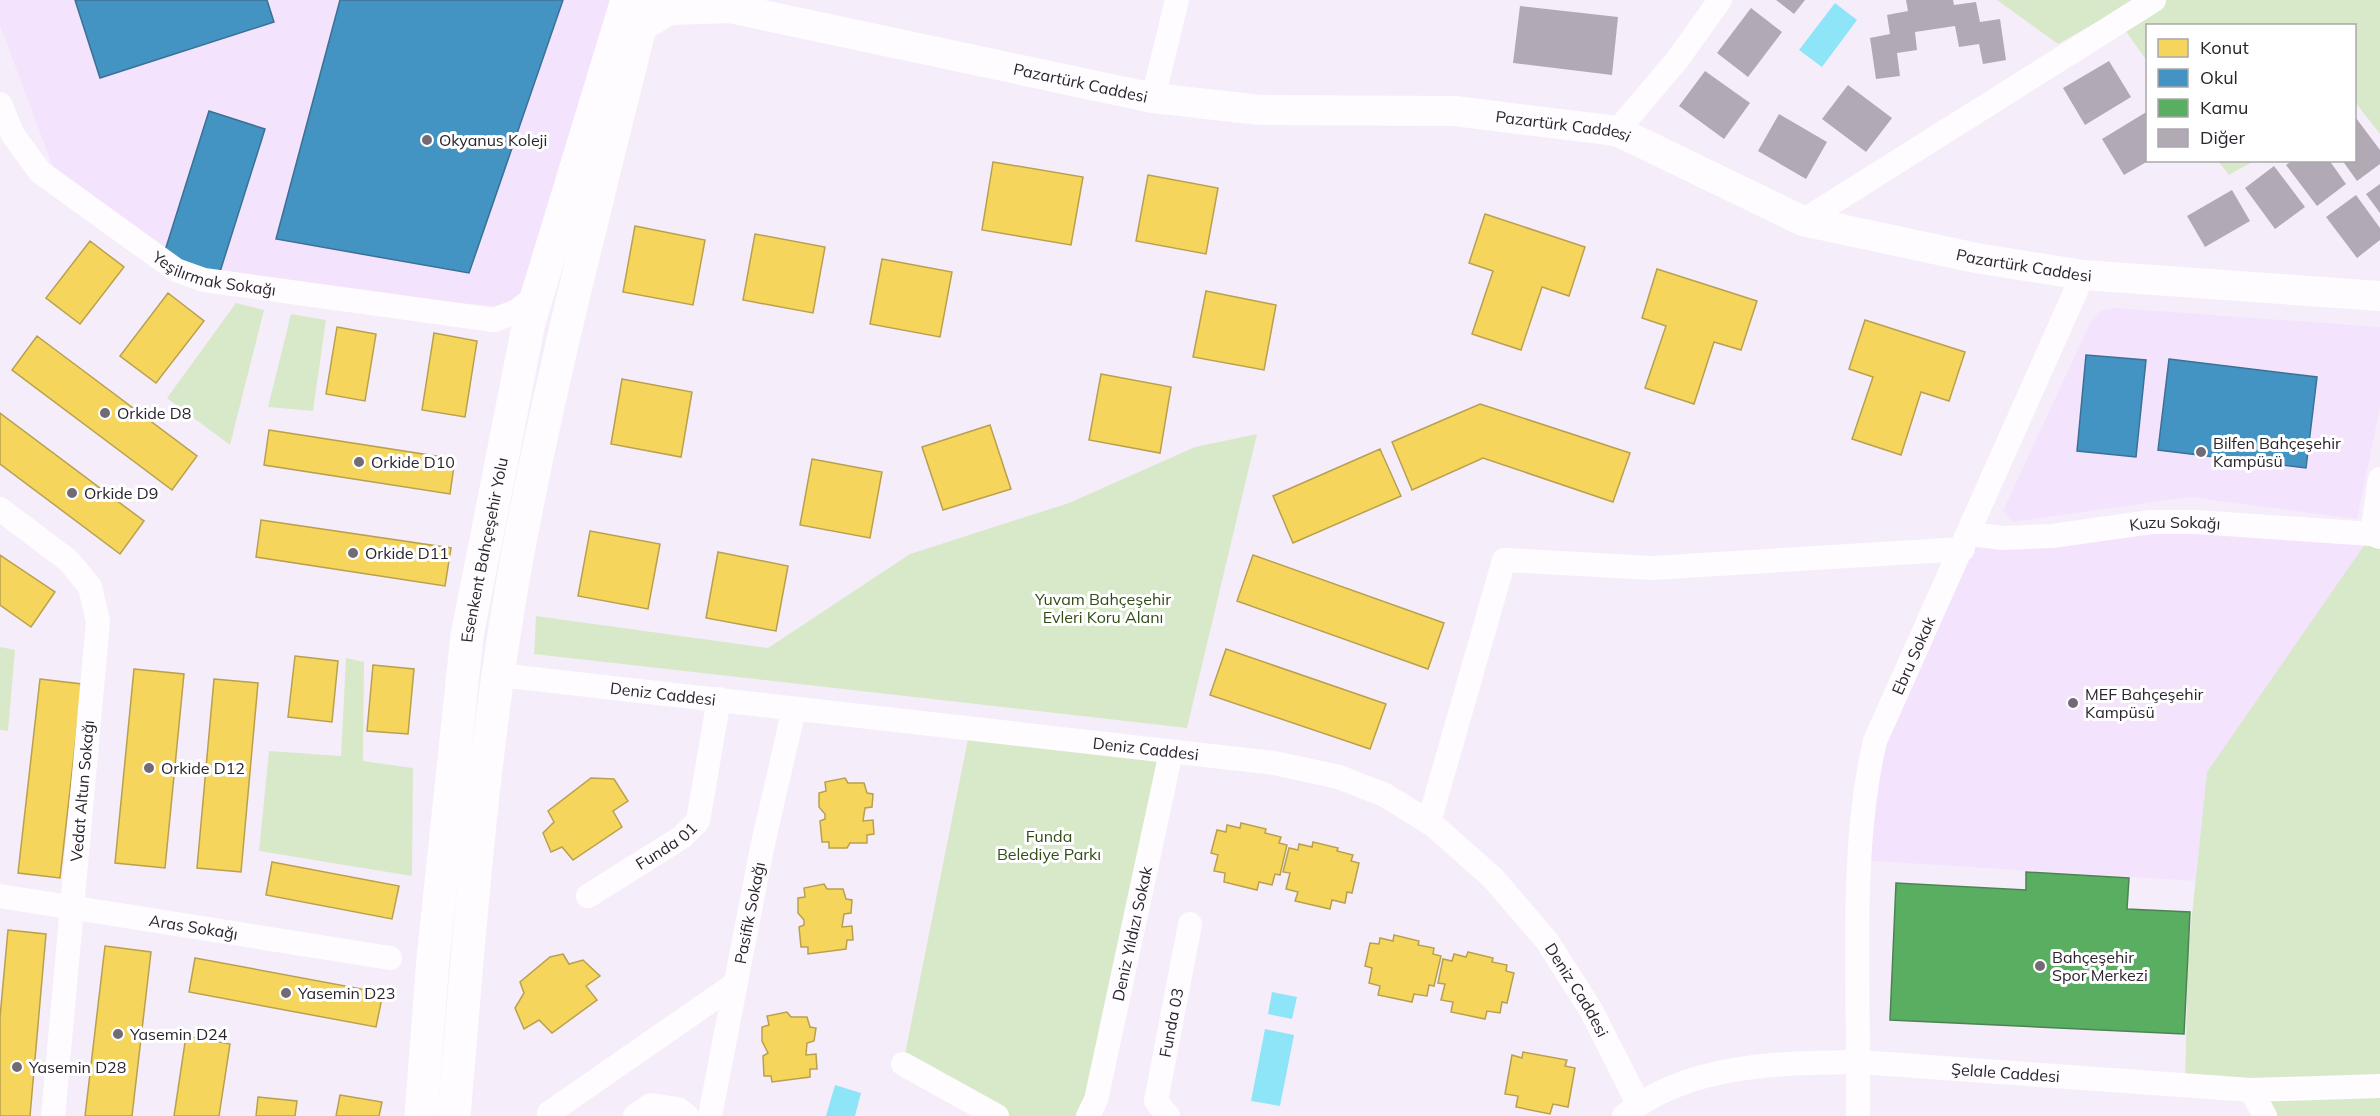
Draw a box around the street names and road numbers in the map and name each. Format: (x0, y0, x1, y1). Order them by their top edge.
street label: Pazartürk Caddesi (1012, 59, 1150, 107)
street label: Pazartürk Caddesi (1494, 106, 1634, 146)
street label: Pazartürk Caddesi (1955, 244, 2092, 286)
street label: Yeşilırmak Sokağı (148, 246, 277, 300)
street label: Esenkent Bahçeşehir Yolu (456, 456, 512, 643)
street label: Kuzu Sokağı (2128, 512, 2221, 535)
street label: Ebru Sokak (1887, 613, 1940, 698)
street label: Deniz Caddesi (609, 678, 717, 710)
street label: Vedat Altun Sokağı (66, 719, 98, 863)
street label: Deniz Caddesi (1092, 733, 1200, 764)
street label: Funda 01 (632, 818, 701, 874)
street label: Pasifik Sokağı (730, 860, 769, 965)
street label: Deniz Yıldızı Sokak (1108, 864, 1156, 1003)
street label: Aras Sokağı (148, 910, 239, 944)
street label: Deniz Caddesi (1541, 939, 1613, 1040)
street label: Funda 03 (1155, 986, 1187, 1059)
street label: Şelale Caddesi (1951, 1059, 2061, 1086)

